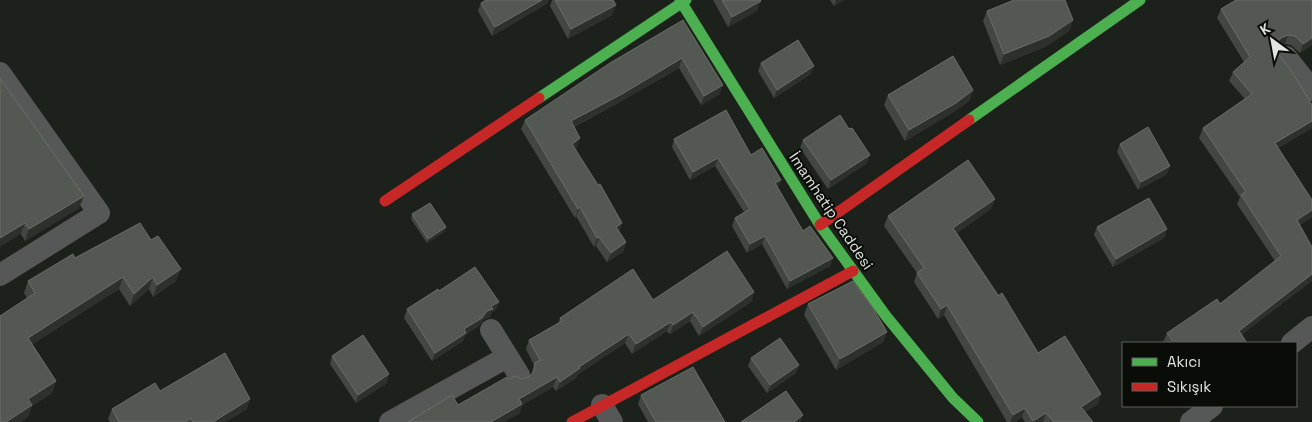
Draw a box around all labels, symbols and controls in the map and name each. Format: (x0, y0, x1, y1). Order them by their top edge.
north arrow (1247, 15, 1297, 65)
text: K (1257, 19, 1274, 39)
street label: İmamhatip Caddesi (785, 148, 878, 273)
legend (1122, 342, 1297, 407)
text: Akıcı (1167, 352, 1201, 371)
text: Sıkışık (1167, 377, 1211, 396)

